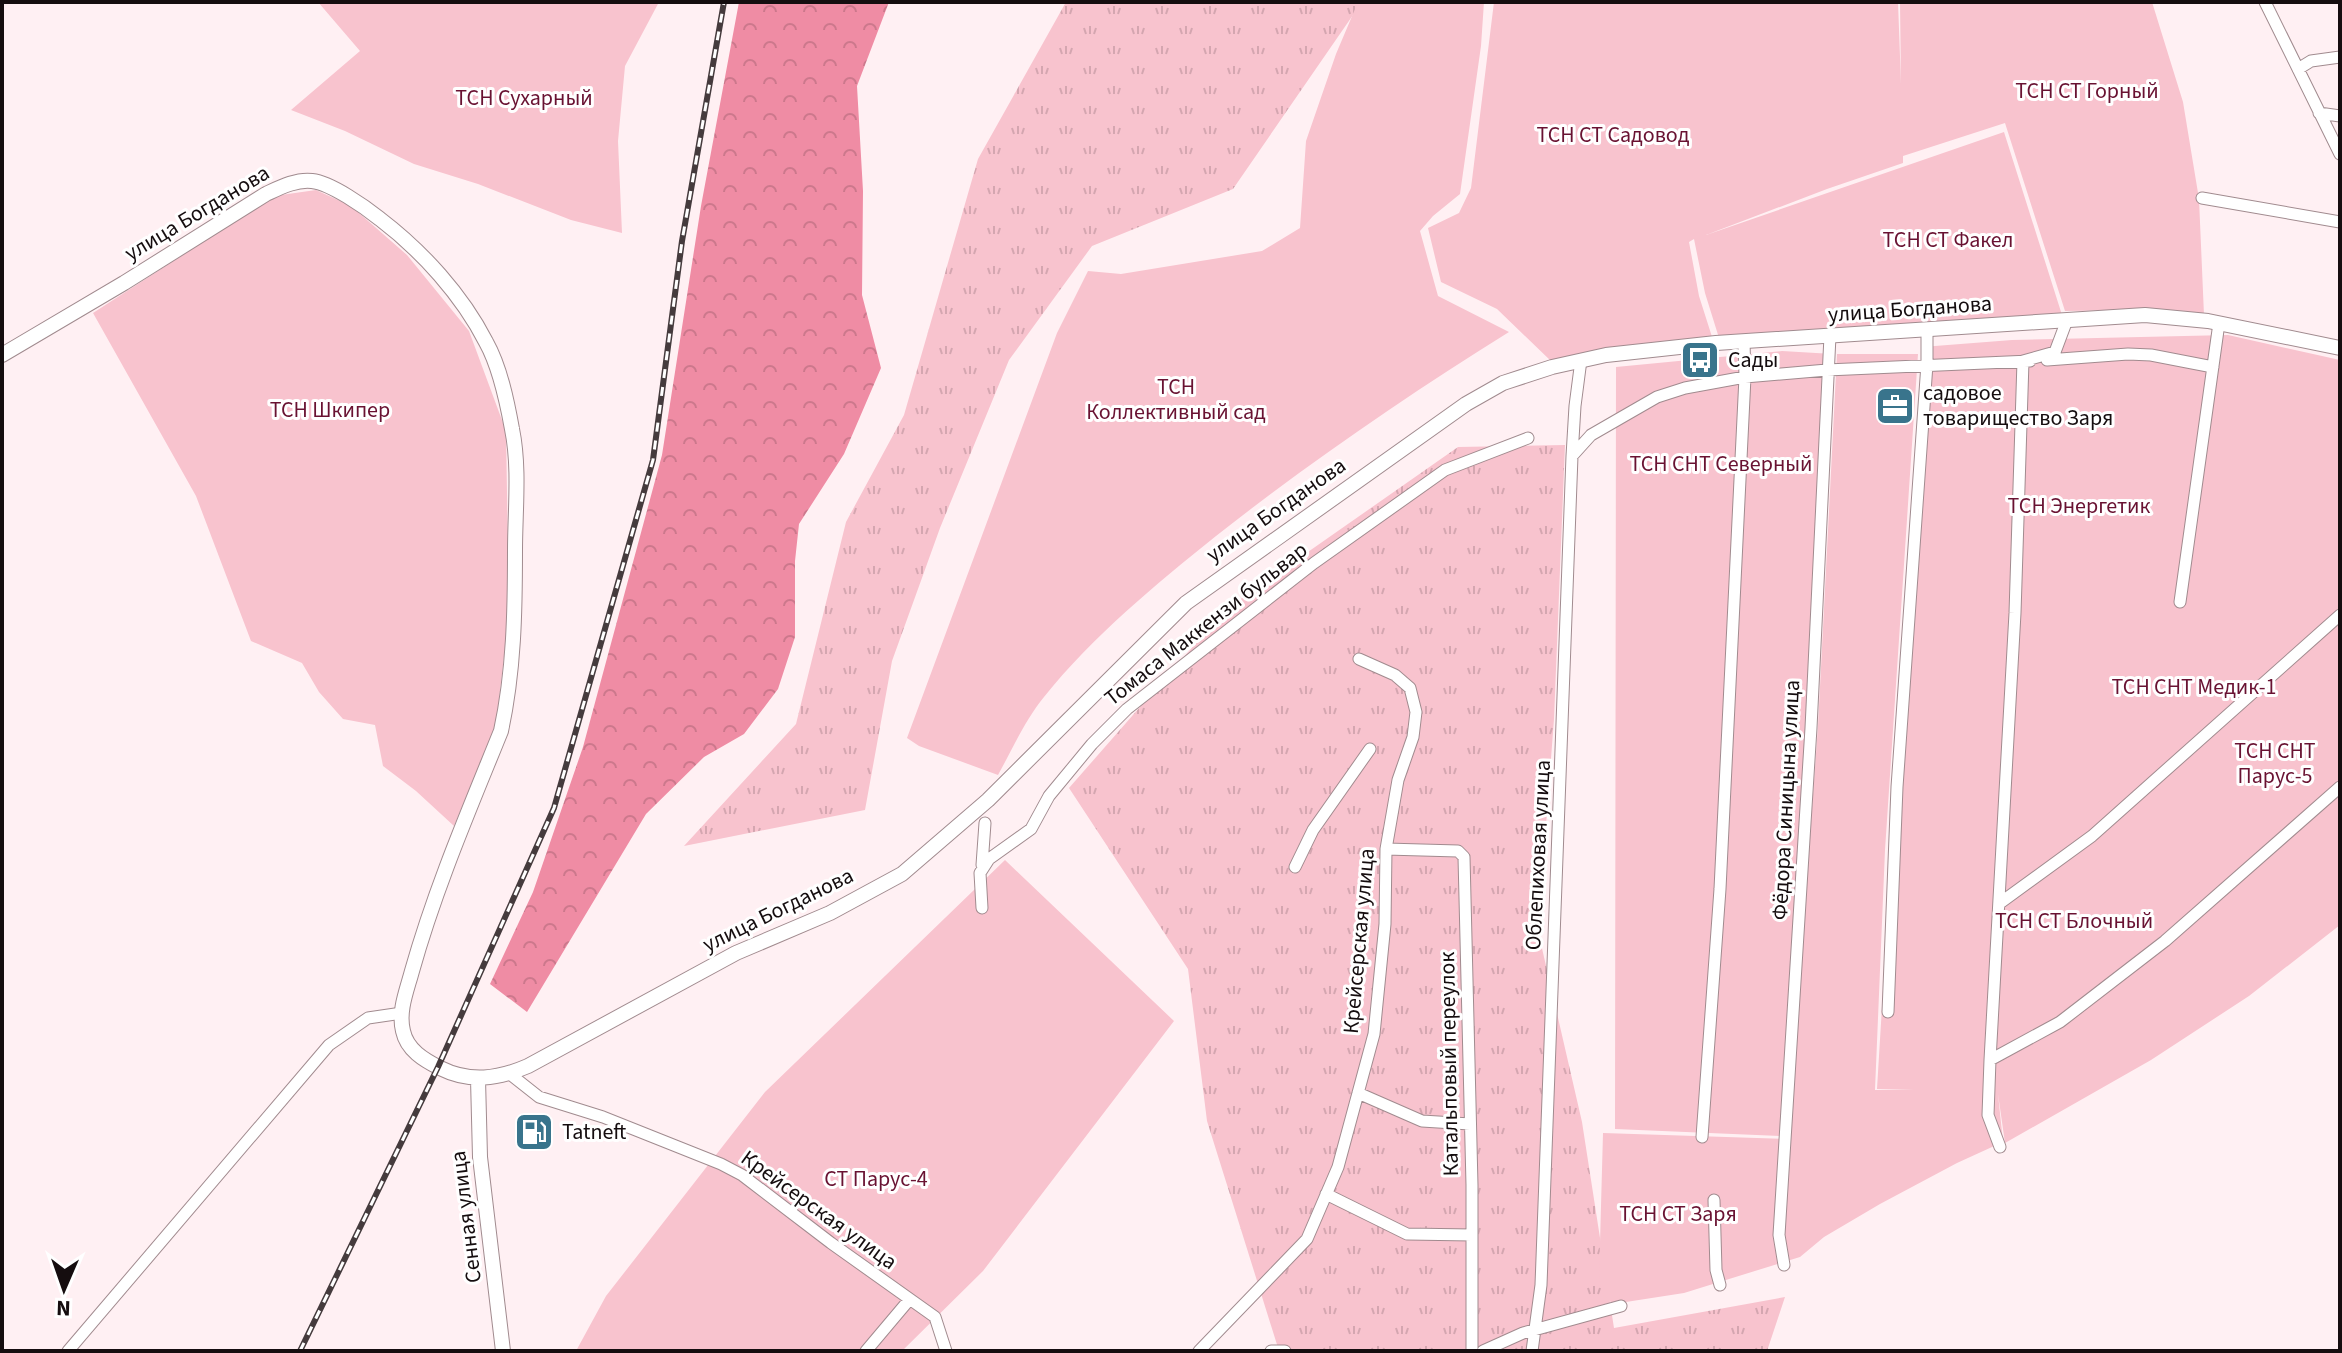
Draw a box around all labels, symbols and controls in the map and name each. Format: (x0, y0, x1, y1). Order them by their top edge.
park label: ТСН СТ Горный (2015, 75, 2159, 107)
park label: ТСН Сухарный (455, 82, 593, 114)
park label: ТСН СТ Садовод (1536, 119, 1690, 151)
street label: улица Богданова (118, 157, 276, 269)
park label: ТСН СТ Факел (1883, 224, 2013, 256)
street label: улица Богданова (1827, 287, 1993, 331)
bus stop icon: Сады (1679, 339, 1721, 381)
place label: Сады (1728, 344, 1778, 376)
park label: ТСН Коллективный сад (1086, 371, 1266, 428)
place label: садовое товарищество Заря (1923, 377, 2113, 434)
office icon: садовое товарищество Заря (1874, 385, 1916, 427)
park label: ТСН Шкипер (270, 394, 390, 426)
park label: ТСН СНТ Северный (1629, 448, 1813, 480)
street label: улица Богданова (1200, 450, 1352, 570)
park label: ТСН Энергетик (2008, 490, 2151, 522)
street label: Томаса Маккензи бульвар (1098, 534, 1314, 714)
park label: ТСН СНТ Медик-1 (2112, 671, 2276, 703)
street label: Фёдора Синицына улица (1764, 679, 1808, 921)
park label: ТСН СНТ Парус-5 (2234, 735, 2316, 792)
street label: Облепиховая улица (1517, 759, 1559, 951)
street label: Крейсерская улица (1335, 847, 1383, 1035)
street label: улица Богданова (697, 860, 859, 960)
park label: ТСН СТ Блочный (1995, 905, 2153, 937)
street label: Катальповый переулок (1431, 951, 1467, 1177)
fuel station icon: Tatneft (513, 1111, 555, 1153)
place label: Tatneft (562, 1116, 626, 1148)
street label: Крейсерская улица (734, 1142, 904, 1278)
street label: Сенная улица (442, 1149, 490, 1285)
park label: СТ Парус-4 (824, 1163, 928, 1195)
park label: ТСН СТ Заря (1619, 1198, 1737, 1230)
north arrow (24, 1249, 104, 1329)
text: N (55, 1292, 71, 1324)

